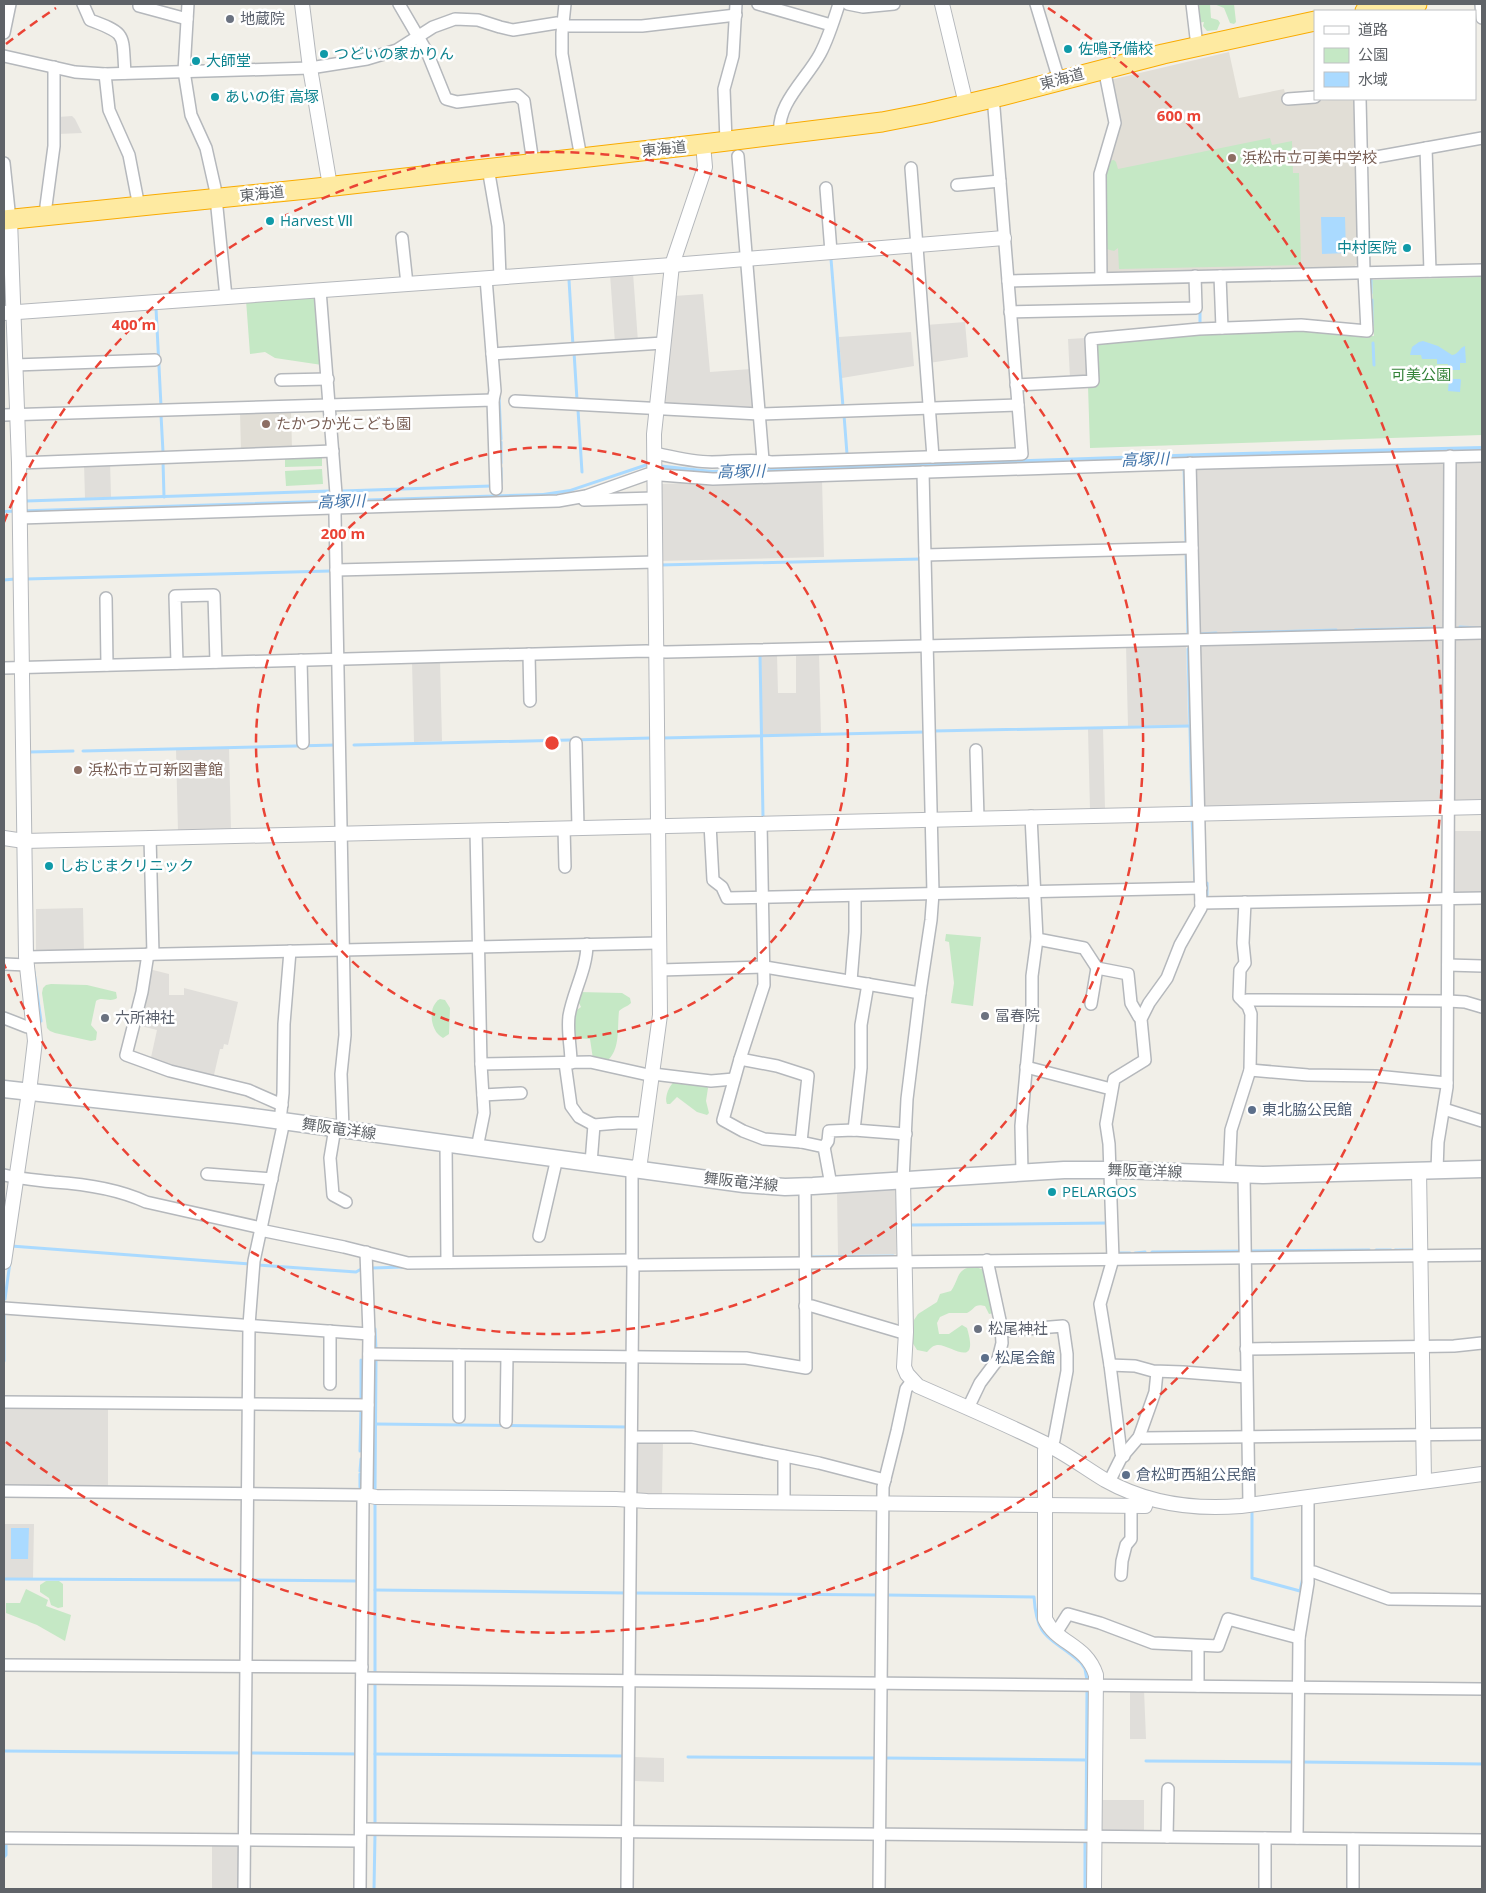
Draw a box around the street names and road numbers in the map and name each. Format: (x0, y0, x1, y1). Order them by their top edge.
street label: 東海道 (1037, 63, 1086, 94)
street label: 東海道 (640, 136, 687, 160)
street label: 東海道 (238, 181, 285, 205)
street label: 舞阪竜洋線 (301, 1113, 378, 1143)
street label: 舞阪竜洋線 (1107, 1159, 1183, 1181)
street label: 舞阪竜洋線 (703, 1167, 779, 1195)

